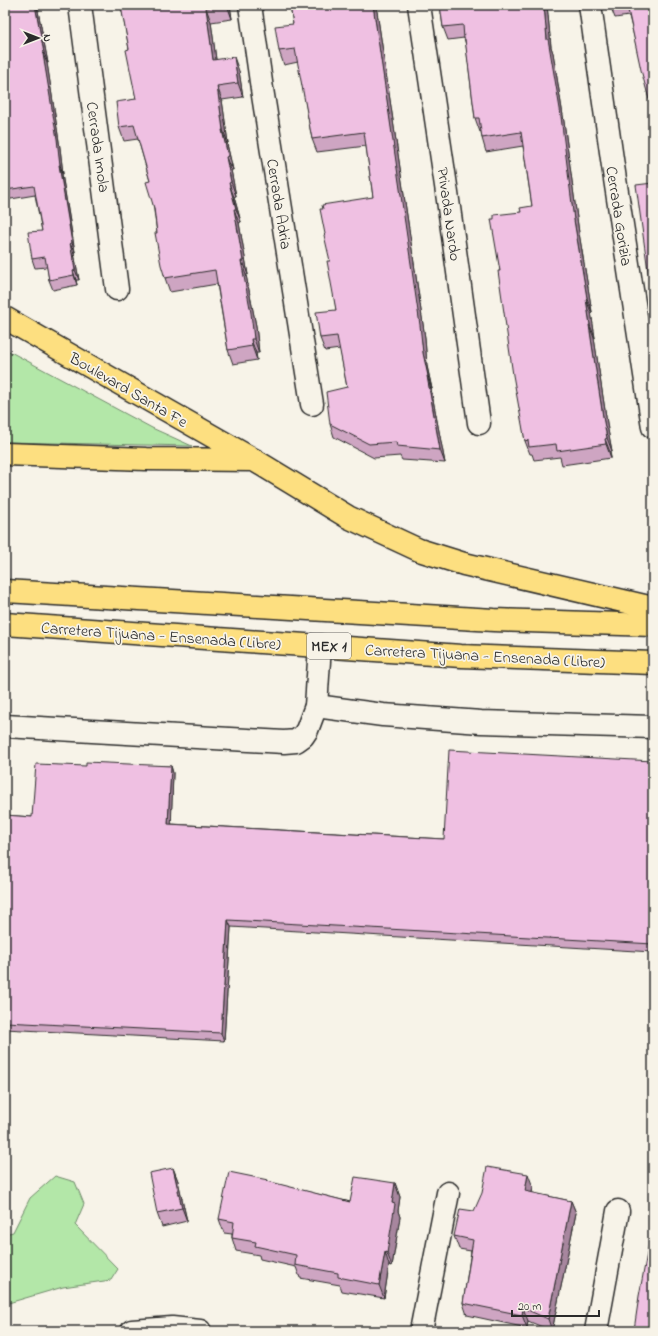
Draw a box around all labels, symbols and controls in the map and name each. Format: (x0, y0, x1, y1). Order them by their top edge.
north arrow (18, 18, 58, 58)
text: N (39, 34, 55, 42)
street label: Cerrada Imola (79, 100, 115, 194)
street label: Cerrada Adria (259, 157, 297, 251)
street label: Cerrada Gorizia (598, 165, 638, 268)
street label: Privada Nardo (430, 166, 466, 263)
street label: Boulevard Santa Fe (63, 347, 192, 435)
street label: Carretera Tijuana - Ensenada (Libre) (40, 617, 282, 657)
road number: MEX 1 (307, 633, 351, 659)
street label: Carretera Tijuana - Ensenada (Libre) (364, 639, 606, 675)
scale bar (512, 1292, 599, 1318)
text: 20 m (518, 1298, 541, 1316)

